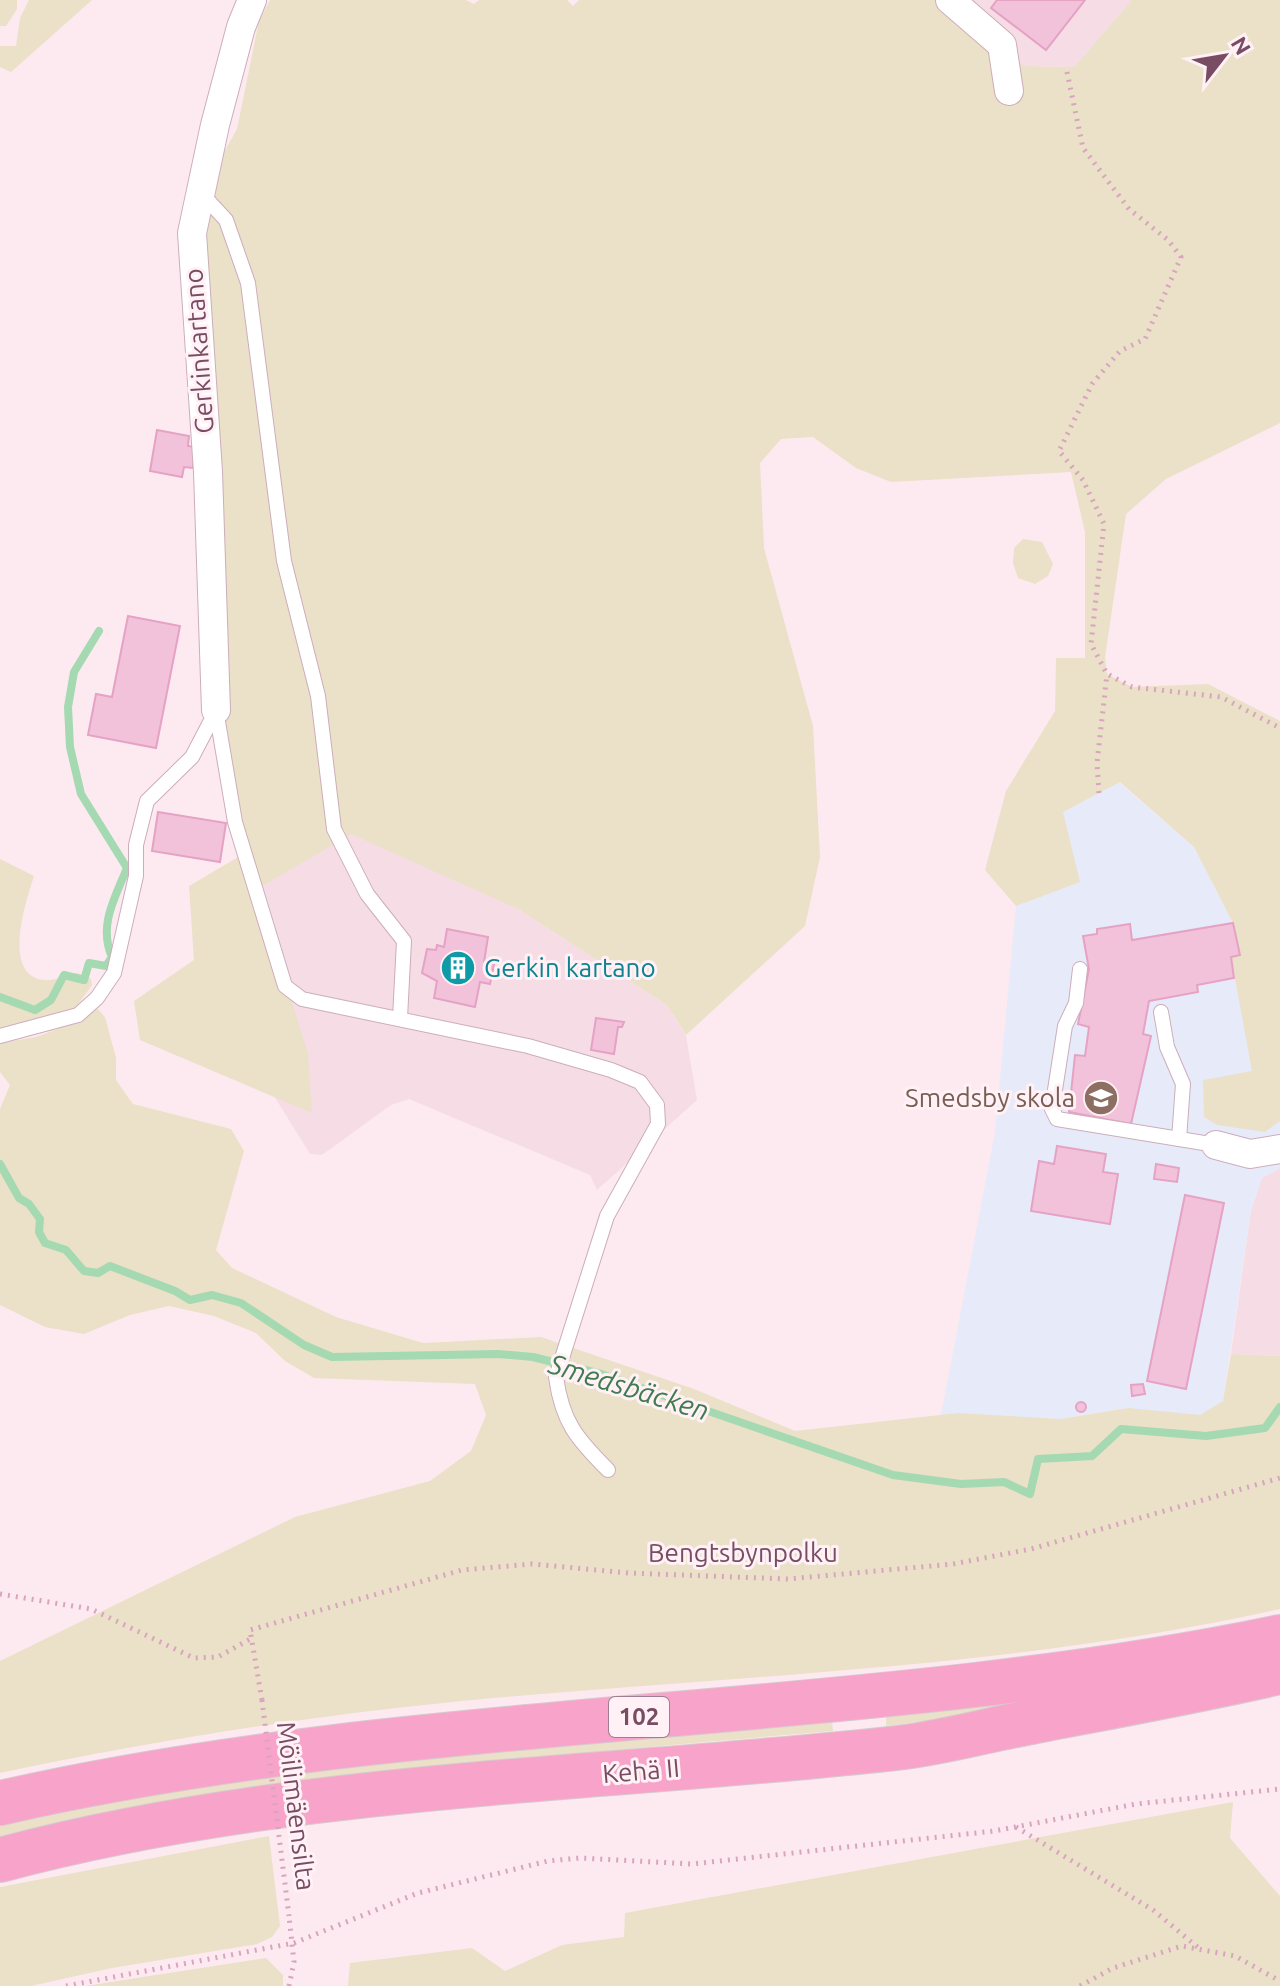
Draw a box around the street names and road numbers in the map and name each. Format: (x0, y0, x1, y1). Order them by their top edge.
street label: Gerkinkartano (178, 267, 219, 435)
street label: Bengtsbynpolku (648, 1538, 838, 1567)
road number: 102 (609, 1697, 669, 1737)
street label: Möilimäensilta (272, 1720, 321, 1892)
street label: Kehä II (601, 1753, 681, 1788)

